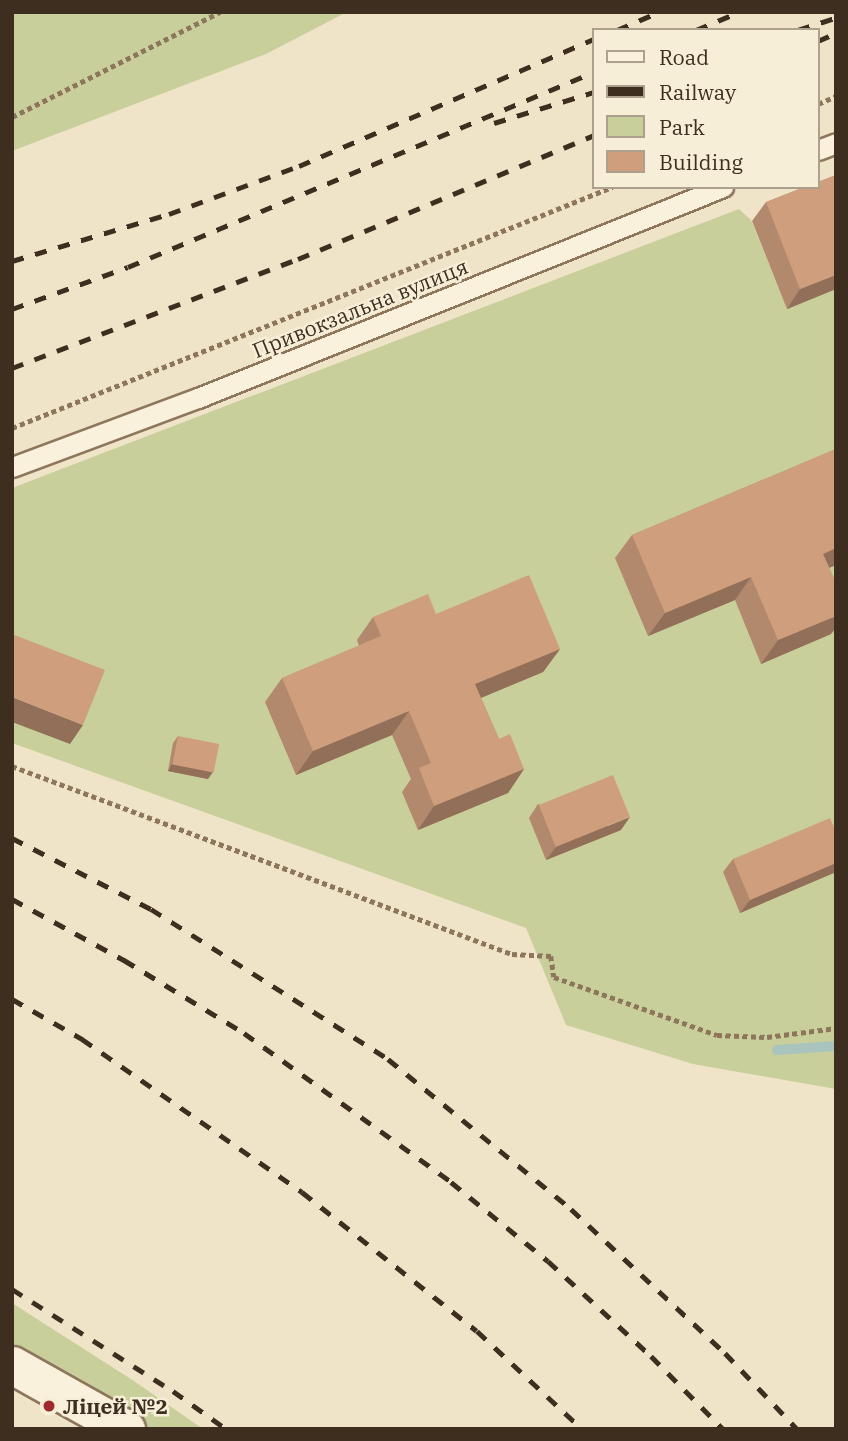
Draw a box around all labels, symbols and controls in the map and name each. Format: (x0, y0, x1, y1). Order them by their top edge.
legend (592, 28, 820, 189)
text: Road (659, 43, 709, 71)
text: Railway (659, 78, 736, 106)
text: Park (659, 113, 705, 141)
text: Building (659, 148, 743, 176)
street label: Привокзальна вулиця (249, 253, 471, 363)
place label: Ліцей №2 (63, 1393, 168, 1419)
marker: Ліцей №2 (41, 1398, 57, 1414)

